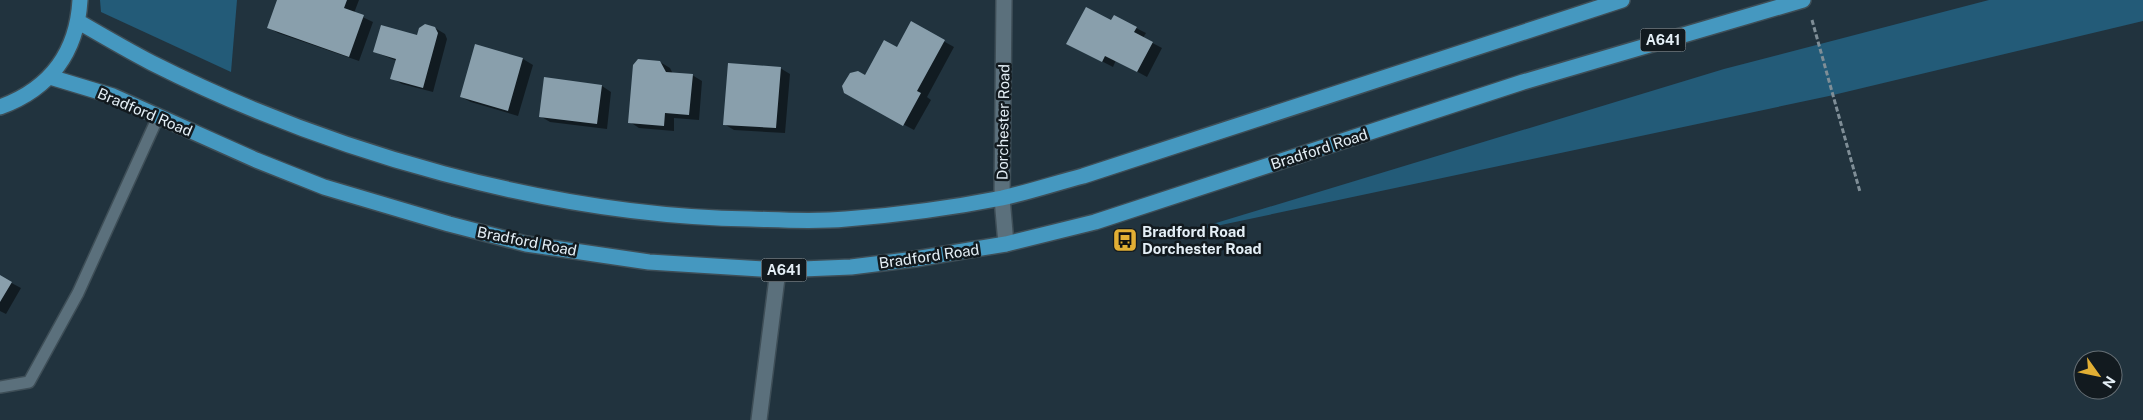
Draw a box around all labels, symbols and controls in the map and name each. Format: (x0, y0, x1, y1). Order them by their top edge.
road number: A641 (1640, 28, 1686, 52)
street label: Dorchester Road (993, 64, 1013, 180)
street label: Bradford Road (95, 84, 195, 140)
street label: Bradford Road (1268, 125, 1370, 173)
street label: Bradford Road (476, 223, 578, 259)
place label: Bradford Road Dorchester Road (1142, 223, 1262, 257)
bus stop icon: Bradford Road Dorchester Road (1112, 227, 1138, 253)
street label: Bradford Road (878, 241, 980, 271)
road number: A641 (762, 258, 806, 282)
north arrow (2073, 350, 2123, 400)
text: N (2099, 373, 2119, 391)

